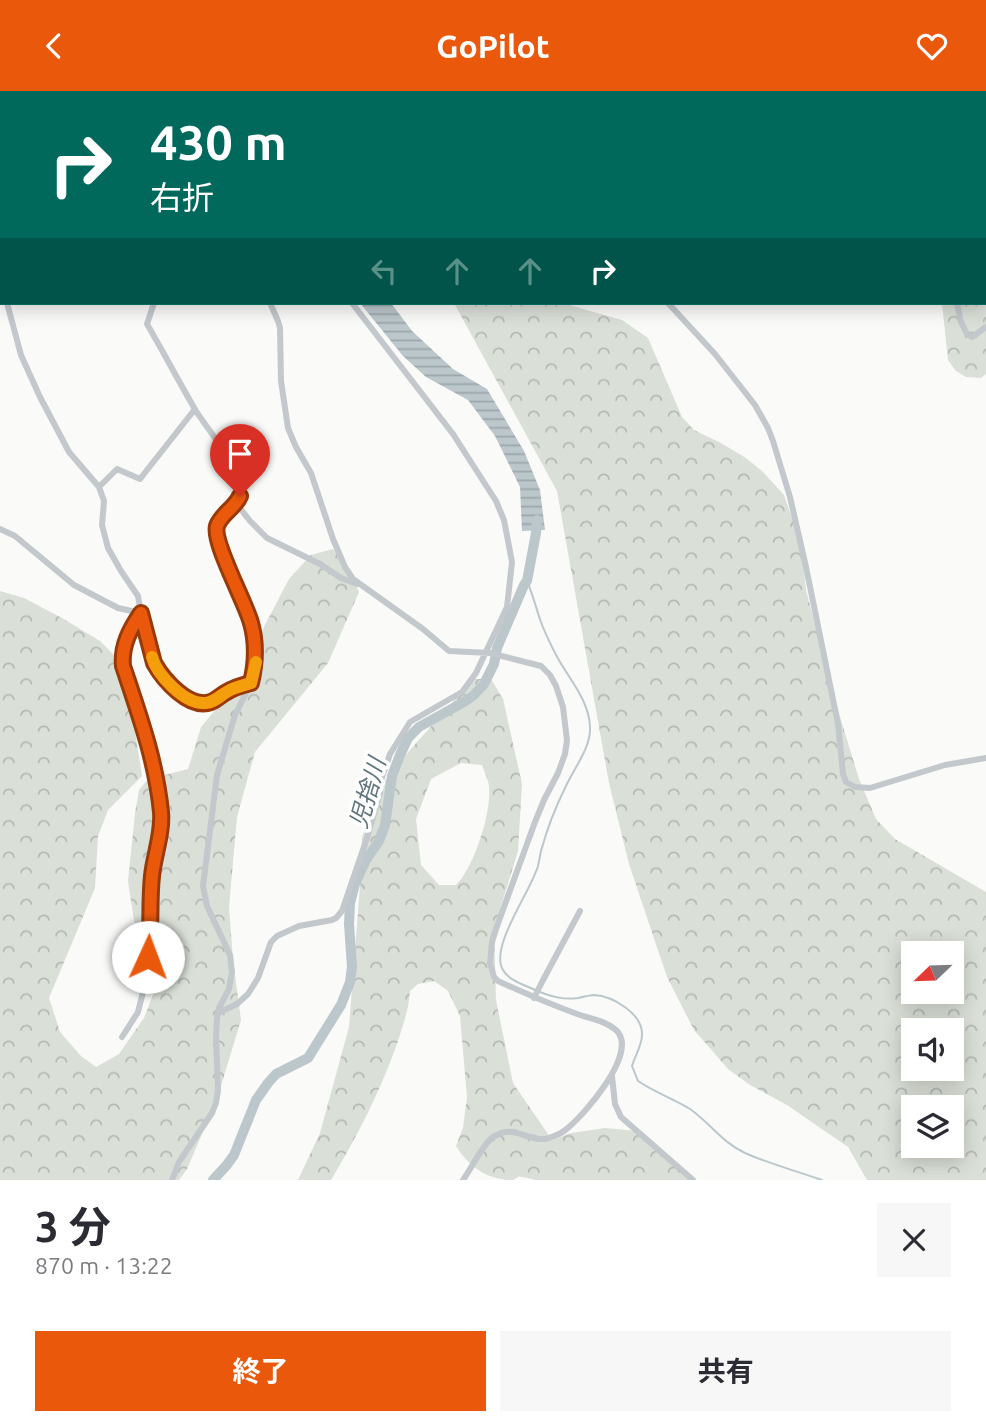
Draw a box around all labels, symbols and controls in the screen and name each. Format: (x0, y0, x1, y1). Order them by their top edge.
icon: back (35, 27, 73, 65)
icon: heart (913, 27, 951, 65)
text: GoPilot (436, 28, 550, 64)
text: 430 m (150, 114, 287, 169)
icon: right (35, 119, 126, 210)
text: 右折 (150, 179, 214, 215)
icon: left (365, 252, 403, 290)
icon: ahead (438, 252, 476, 290)
icon: ahead (511, 252, 549, 290)
icon: right (584, 252, 622, 290)
pin (210, 424, 270, 496)
icon: arrive (221, 435, 259, 473)
water label: 児捨川 (345, 752, 391, 831)
position arrow (111, 920, 185, 994)
north arrow (901, 941, 964, 1005)
map controls (901, 941, 964, 1158)
button: sound (901, 1018, 964, 1081)
button: layers (901, 1095, 964, 1158)
text: 3 分 (35, 1203, 111, 1250)
button: close (877, 1203, 951, 1277)
text: 870 m · 13:22 (35, 1253, 173, 1278)
button: 終了 (35, 1331, 486, 1411)
button: 共有 (500, 1331, 951, 1411)

